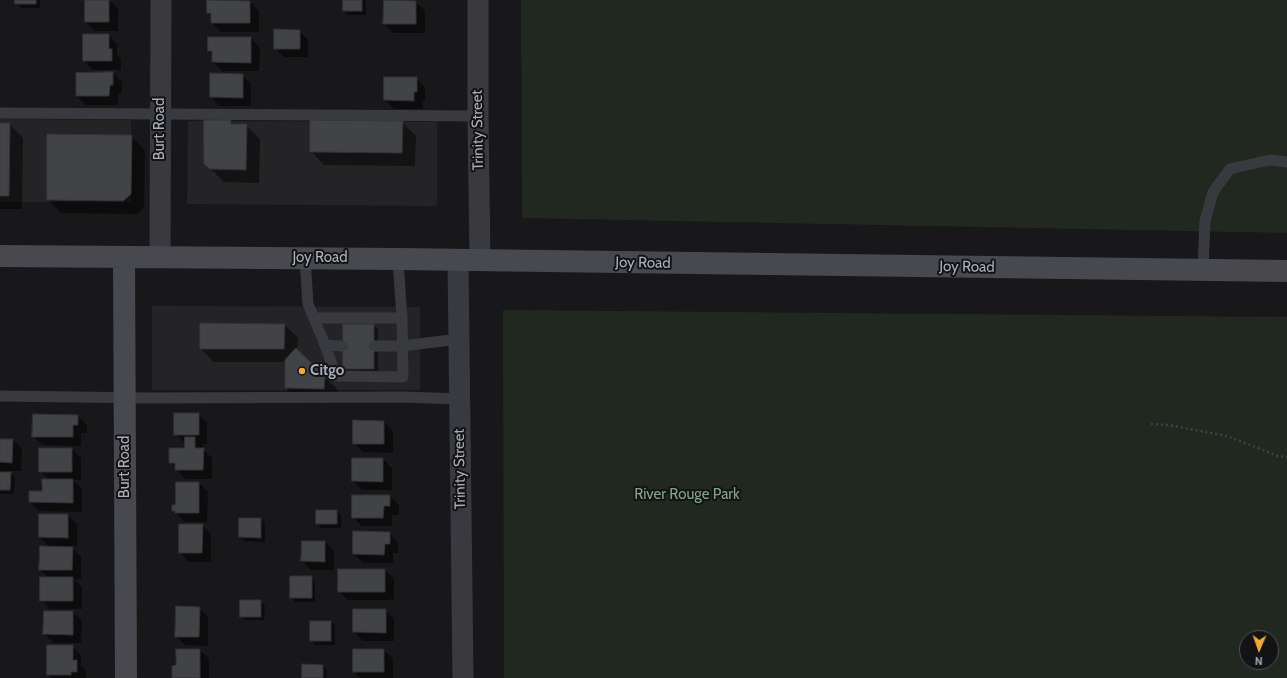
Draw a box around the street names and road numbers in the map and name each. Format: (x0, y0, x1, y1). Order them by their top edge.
street label: Trinity Street (468, 89, 488, 171)
street label: Burt Road (151, 98, 169, 160)
street label: Joy Road (292, 249, 348, 267)
street label: Joy Road (615, 254, 671, 272)
street label: Joy Road (939, 258, 995, 276)
street label: Trinity Street (450, 428, 470, 510)
street label: Burt Road (116, 436, 134, 498)

